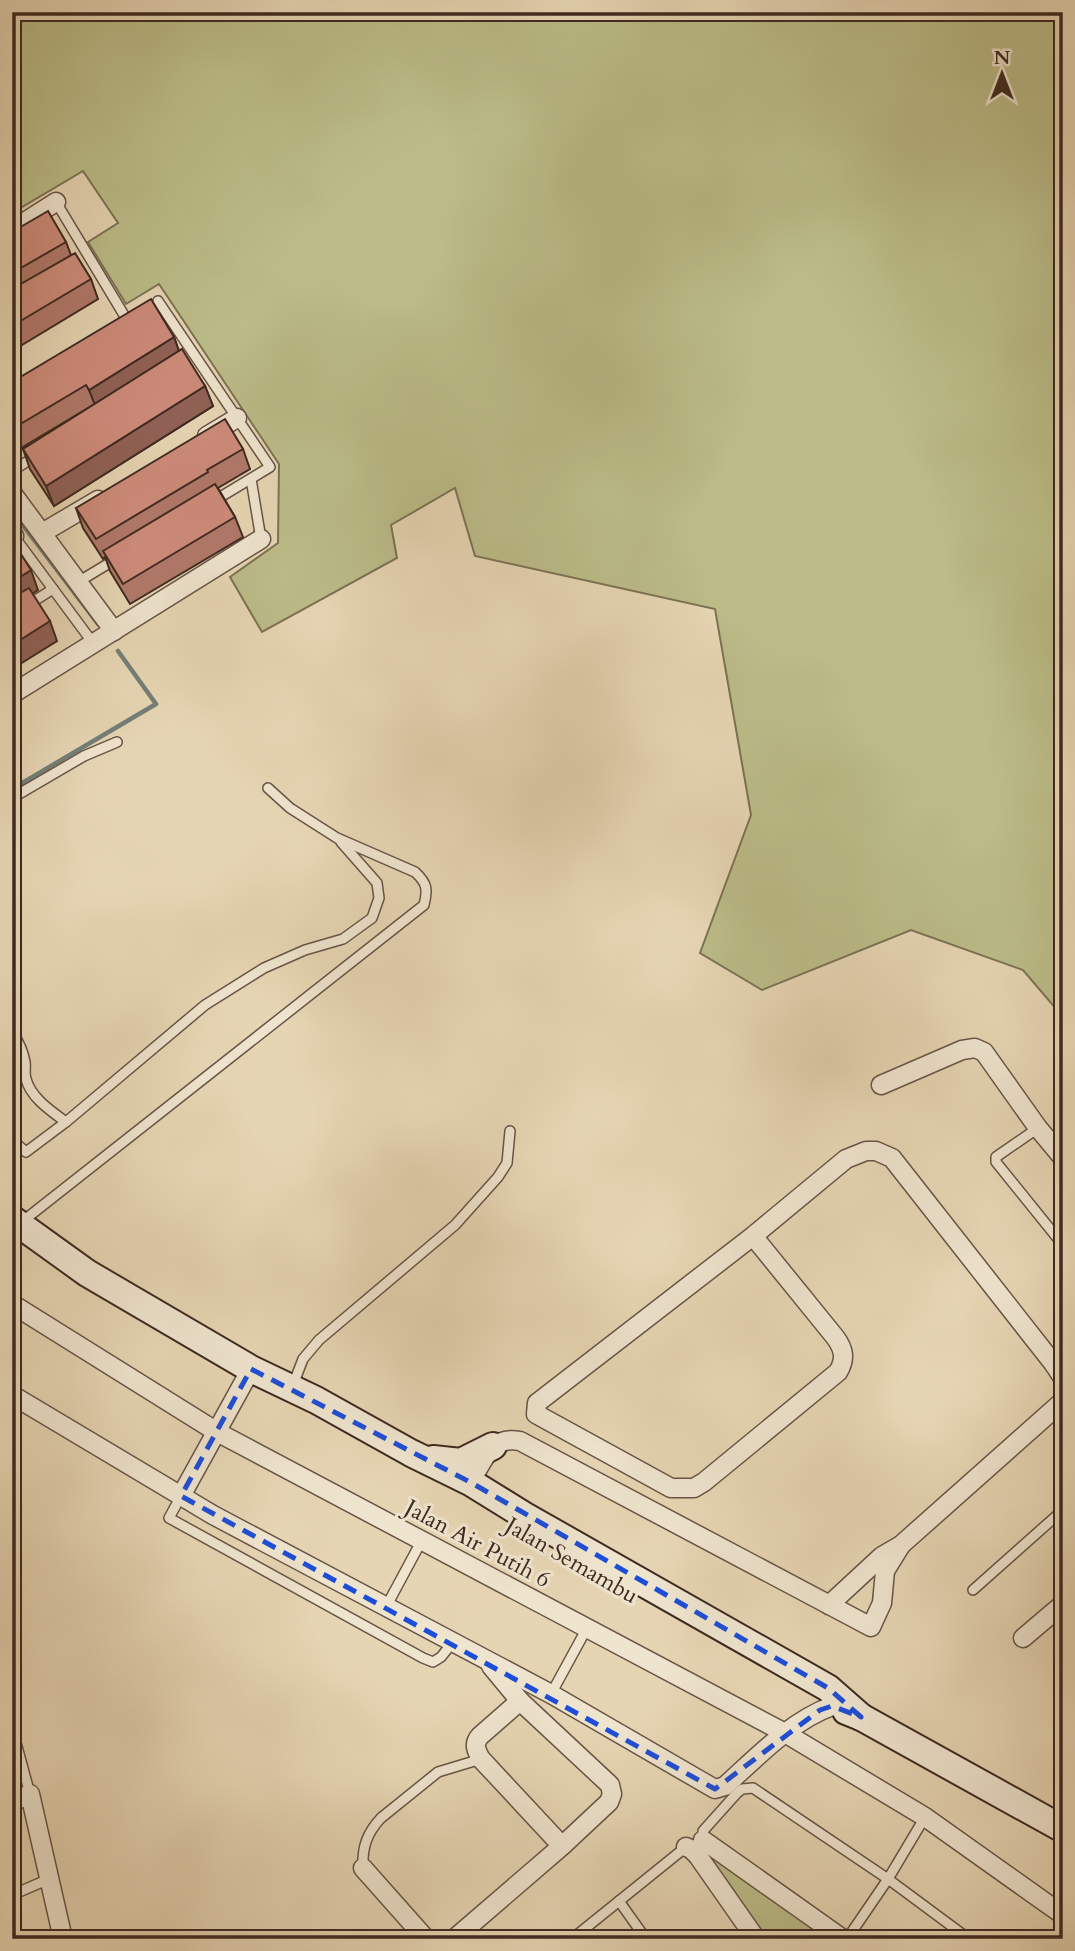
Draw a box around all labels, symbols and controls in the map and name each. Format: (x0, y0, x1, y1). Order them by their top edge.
north arrow (967, 38, 1036, 108)
text: N (994, 45, 1011, 71)
street label: Jalan Air Putih 6 (397, 1491, 556, 1595)
street label: Jalan Semambu (497, 1508, 644, 1611)

